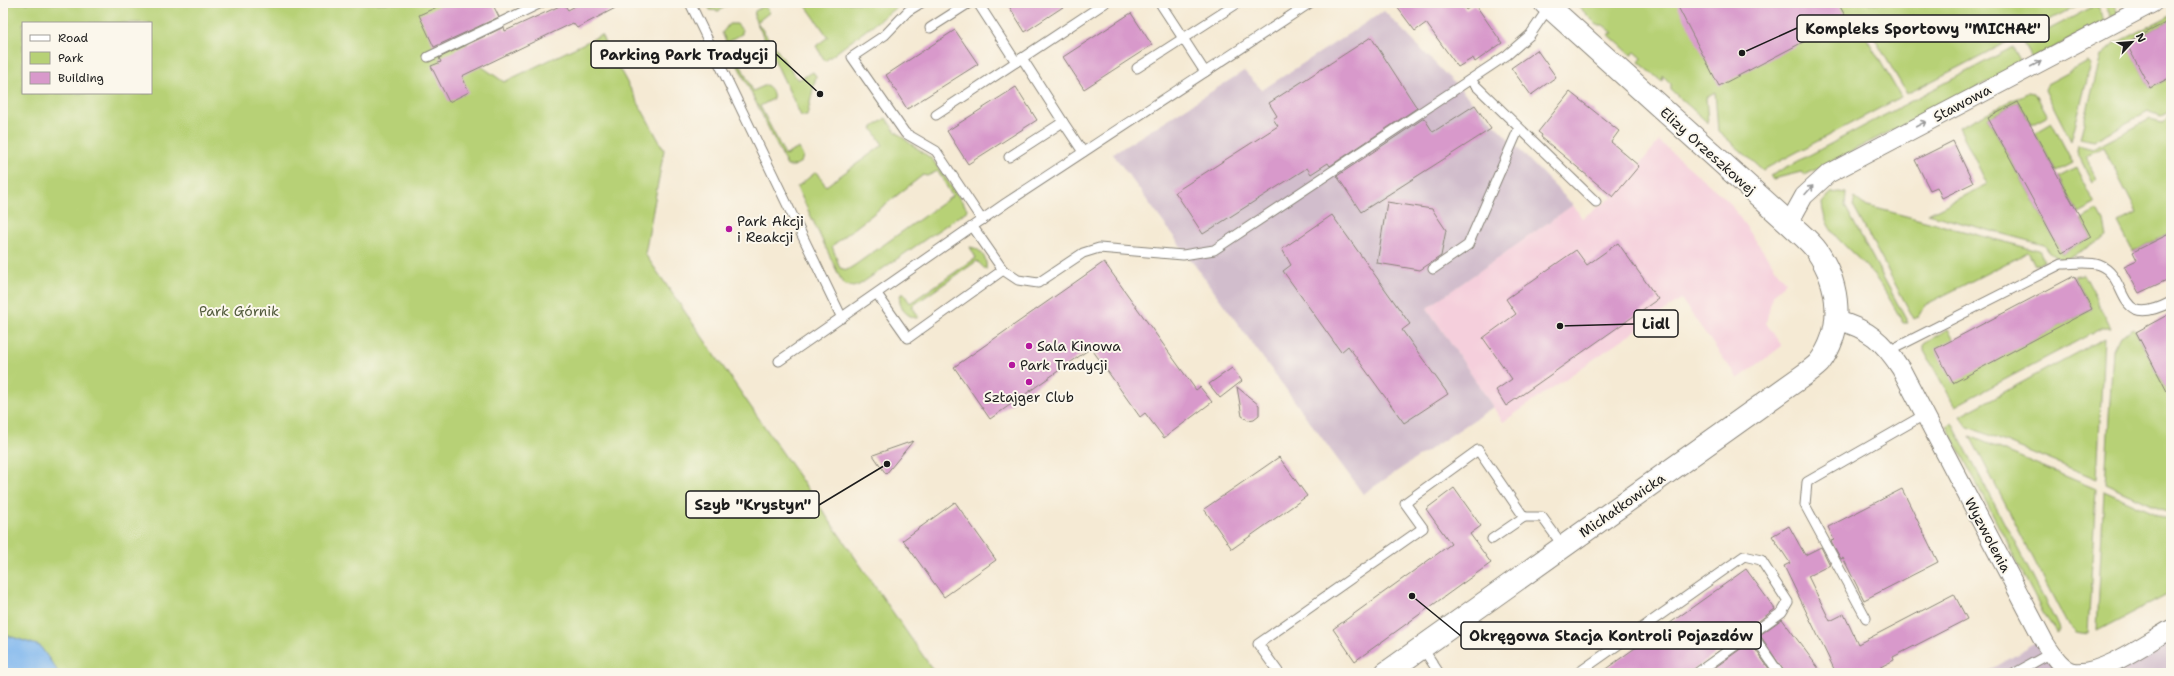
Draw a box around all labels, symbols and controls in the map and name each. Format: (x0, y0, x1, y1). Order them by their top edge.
callout: Kompleks Sportowy "MICHAŁ" (1797, 15, 2049, 42)
text: Kompleks Sportowy "MICHAŁ" (1805, 19, 2041, 39)
legend (22, 22, 152, 94)
north arrow (2112, 22, 2152, 62)
text: Road (58, 30, 89, 46)
text: N (2132, 31, 2149, 45)
callout: Parking Park Tradycji (591, 41, 776, 68)
text: Parking Park Tradycji (600, 45, 768, 65)
text: Park (58, 50, 84, 66)
one-way arrow (2030, 60, 2042, 67)
text: Building (58, 70, 104, 86)
street label: Stawowa (1930, 80, 1994, 126)
street label: Elizy Orzeszkowej (1656, 103, 1760, 199)
one-way arrow (1914, 120, 1926, 128)
one-way arrow (1804, 185, 1814, 195)
place label: Park Akcji i Reakcji (737, 212, 804, 246)
marker: Park Akcji i Reakcji (724, 224, 734, 234)
park label: Park Górnik (199, 302, 279, 320)
callout: Lidl (1634, 310, 1678, 337)
text: Lidl (1642, 314, 1670, 334)
place label: Sala Kinowa (1037, 337, 1121, 355)
marker: Sala Kinowa (1024, 341, 1034, 351)
place label: Park Tradycji (1020, 356, 1108, 374)
marker: Park Tradycji (1007, 360, 1017, 370)
marker: Sztajger Club (1024, 377, 1034, 387)
place label: Sztajger Club (984, 388, 1074, 406)
street label: Michałkowicka (1576, 469, 1669, 541)
callout: Szyb "Krystyn" (686, 491, 819, 518)
street label: Wyzwolenia (1961, 494, 2015, 576)
text: Szyb "Krystyn" (695, 495, 812, 515)
callout: Okręgowa Stacja Kontroli Pojazdów (1461, 622, 1761, 649)
text: Okręgowa Stacja Kontroli Pojazdów (1469, 626, 1753, 646)

